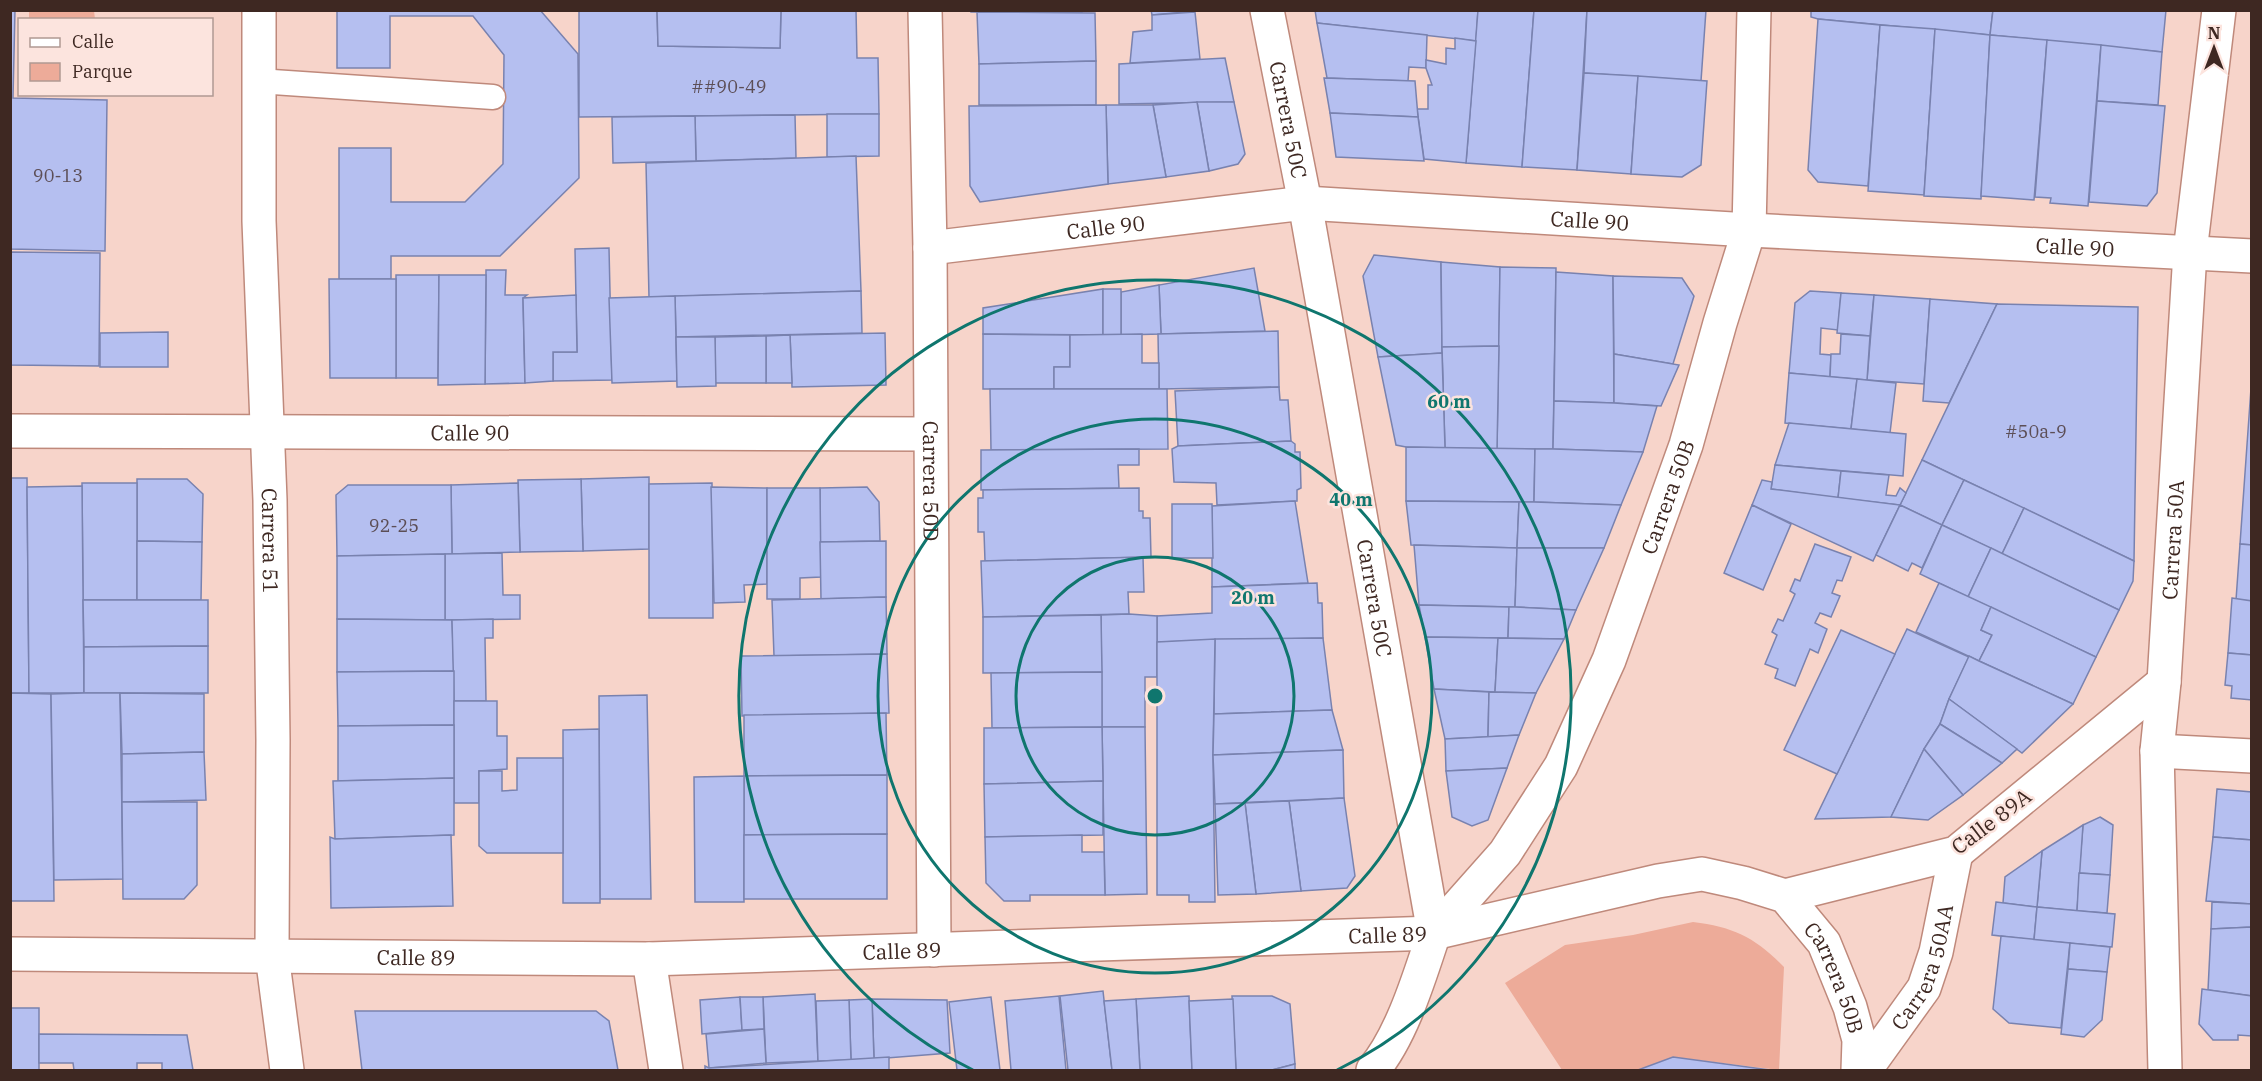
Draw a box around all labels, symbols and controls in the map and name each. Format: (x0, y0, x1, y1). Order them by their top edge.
legend (18, 18, 213, 96)
north arrow (2184, 18, 2244, 78)
text: N (2208, 23, 2220, 43)
text: Calle (72, 30, 114, 53)
street label: Carrera 50C (1263, 59, 1314, 181)
text: Parque (72, 60, 132, 83)
house number: ##90-49 (691, 75, 767, 98)
house number: 90-13 (33, 164, 83, 187)
street label: Calle 90 (1550, 204, 1630, 237)
street label: Calle 90 (1065, 208, 1147, 246)
street label: Calle 90 (2035, 231, 2115, 263)
text: 60 m (1427, 390, 1471, 413)
street label: Calle 90 (431, 418, 509, 447)
house number: #50a-9 (2005, 420, 2067, 443)
street label: Carrera 50D (917, 421, 946, 541)
street label: Carrera 50B (1634, 436, 1701, 558)
street label: Carrera 50A (2155, 478, 2190, 600)
street label: Carrera 51 (256, 487, 285, 594)
text: 40 m (1329, 488, 1373, 511)
house number: 92-25 (369, 514, 419, 537)
street label: Carrera 50C (1351, 537, 1399, 659)
text: 20 m (1231, 586, 1275, 609)
centre of rings (1145, 686, 1165, 706)
street label: Calle 89A (1945, 781, 2037, 860)
street label: Carrera 50AA (1884, 901, 1959, 1035)
street label: Carrera 50B (1798, 916, 1871, 1037)
street label: Calle 89 (1348, 919, 1427, 950)
street label: Calle 89 (862, 935, 942, 966)
street label: Calle 89 (376, 943, 456, 971)

